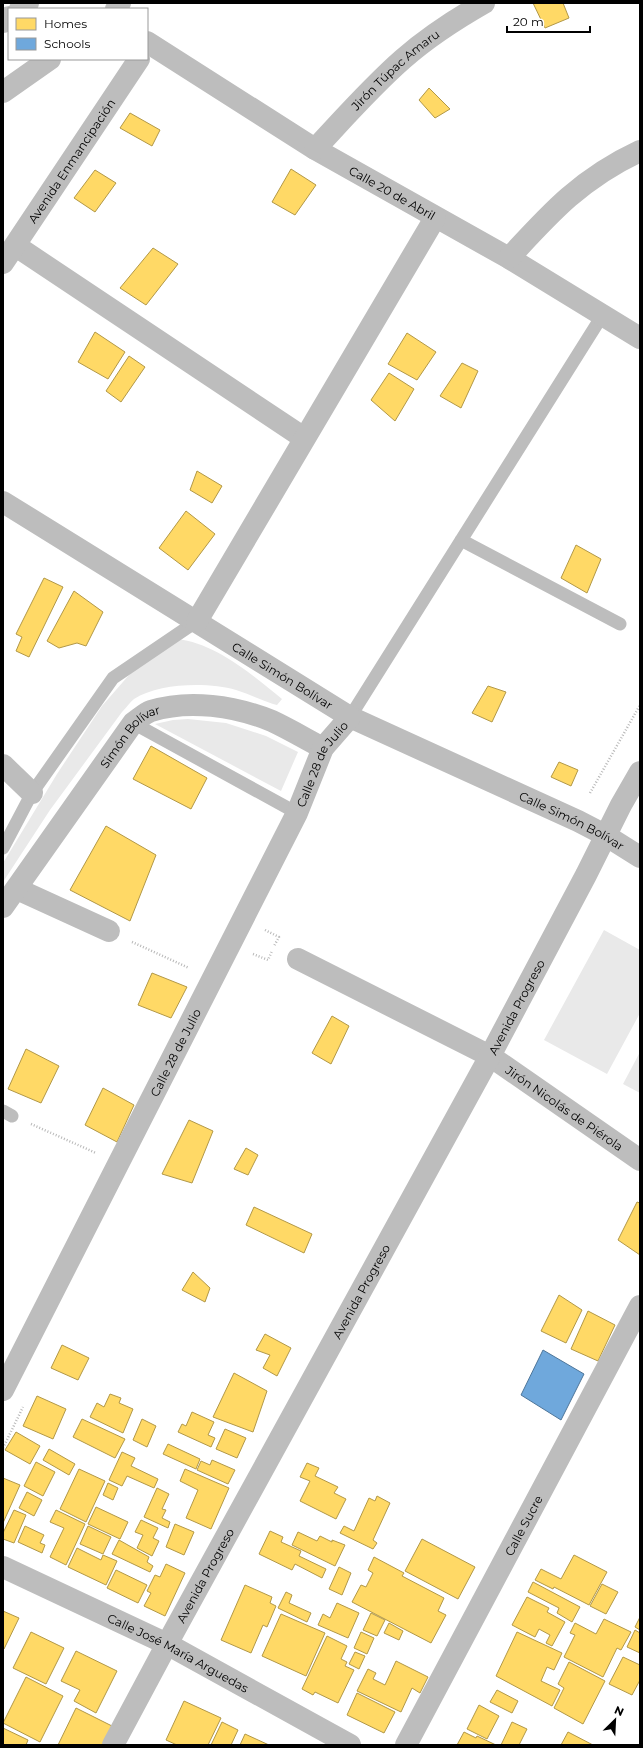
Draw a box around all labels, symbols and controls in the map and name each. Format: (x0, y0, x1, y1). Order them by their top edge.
legend (8, 8, 148, 60)
scale bar (507, 8, 590, 34)
text: 20 m (513, 14, 544, 29)
text: Homes (44, 16, 87, 31)
street label: Jirón Túpac Amaru (347, 26, 442, 114)
text: Schools (44, 36, 90, 51)
street label: Avenida Enmancipación (24, 96, 118, 226)
street label: Calle 20 de Abril (347, 162, 438, 223)
street label: Calle Simón Bolívar (229, 638, 336, 712)
street label: Simón Bolívar (96, 701, 161, 771)
street label: Calle 28 de Julio (293, 718, 351, 809)
street label: Calle Simón Bolívar (517, 788, 628, 853)
street label: Avenida Progreso (485, 957, 547, 1057)
street label: Calle 28 de Julio (146, 1006, 204, 1099)
street label: Jirón Nicolás de Piérola (502, 1061, 626, 1154)
street label: Avenida Progreso (329, 1241, 393, 1341)
street label: Calle Sucre (501, 1492, 545, 1558)
street label: Avenida Progreso (173, 1525, 237, 1625)
street label: Calle José María Arguedas (105, 1610, 252, 1695)
north arrow (595, 1700, 635, 1740)
text: N (612, 1703, 626, 1719)

